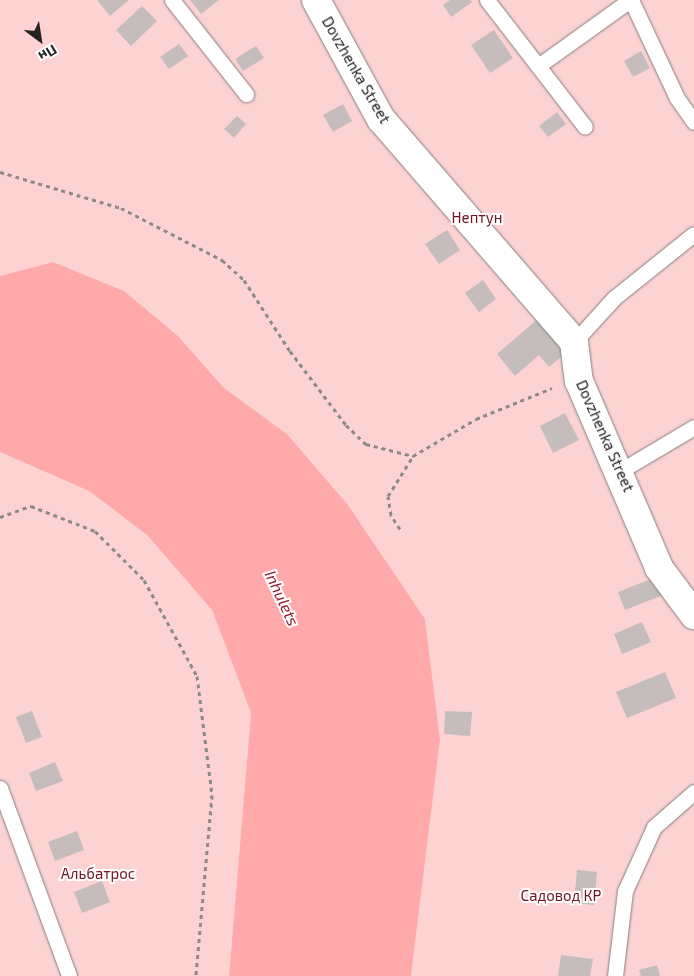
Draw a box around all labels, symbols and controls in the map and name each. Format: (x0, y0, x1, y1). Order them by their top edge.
street label: Dovzhenka Street (318, 13, 394, 127)
north arrow (15, 15, 65, 65)
text: Пн (36, 41, 60, 65)
park label: Нептун (452, 209, 502, 227)
street label: Dovzhenka Street (572, 377, 638, 495)
water label: Inhulets (261, 567, 303, 629)
park label: Альбатрос (61, 865, 135, 883)
park label: Садовод КР (521, 887, 601, 905)

